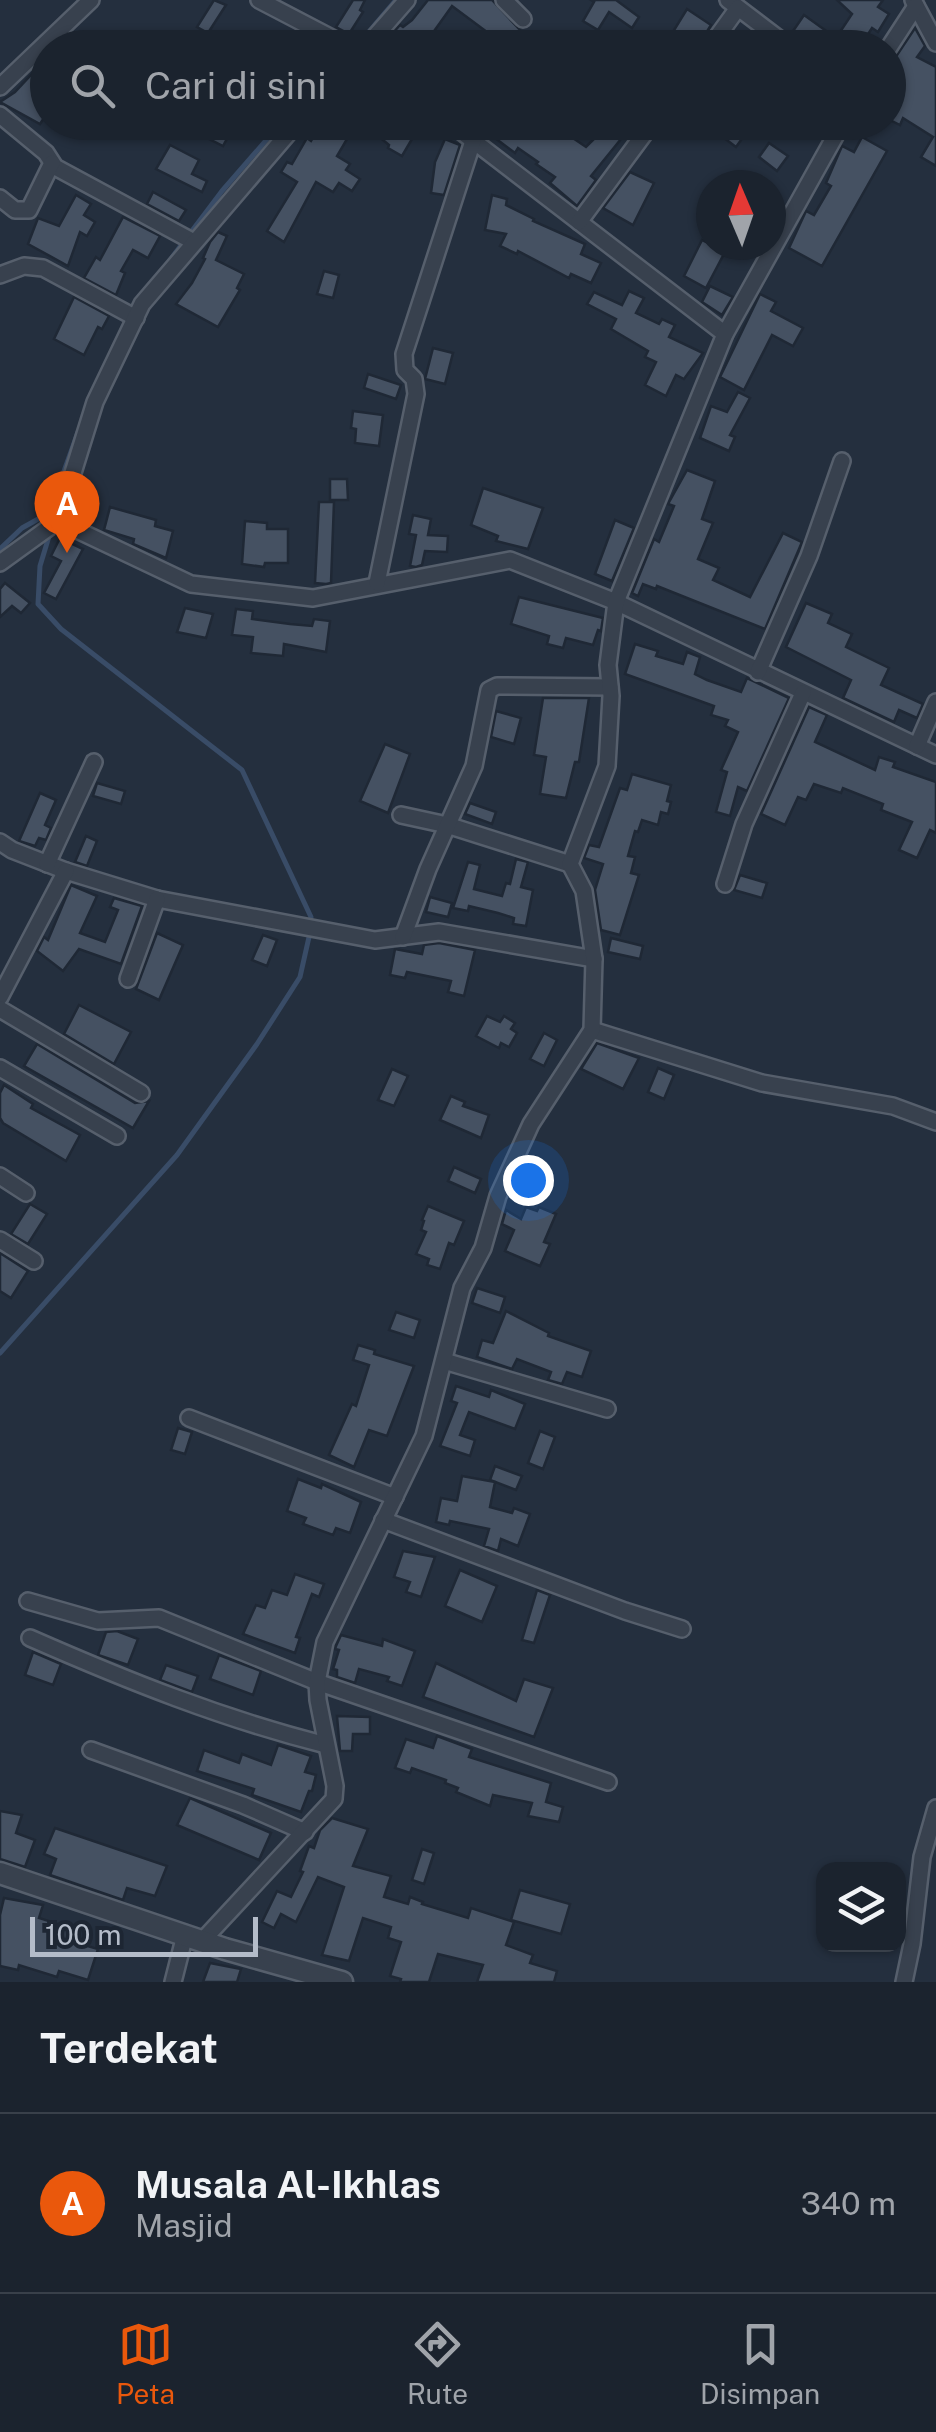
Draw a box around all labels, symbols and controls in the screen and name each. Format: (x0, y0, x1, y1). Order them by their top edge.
search box (30, 30, 906, 140)
icon: search (65, 58, 120, 113)
text: Cari di sini (145, 63, 327, 108)
north arrow (696, 170, 786, 260)
pin: A (34, 470, 100, 553)
your location (503, 1155, 554, 1206)
map controls (816, 1862, 906, 1952)
button: layers (816, 1862, 906, 1952)
scale bar (30, 1912, 258, 1956)
text: 100 m (45, 1918, 122, 1951)
text: Terdekat (40, 2023, 218, 2072)
text: Musala Al-Ikhlas (135, 2162, 441, 2207)
text: A (61, 2185, 84, 2222)
text: 340 m (801, 2185, 896, 2222)
text: Masjid (135, 2207, 233, 2244)
tab: Peta (116, 2317, 175, 2410)
tab: Rute (407, 2317, 468, 2410)
tab: Disimpan (700, 2317, 820, 2410)

